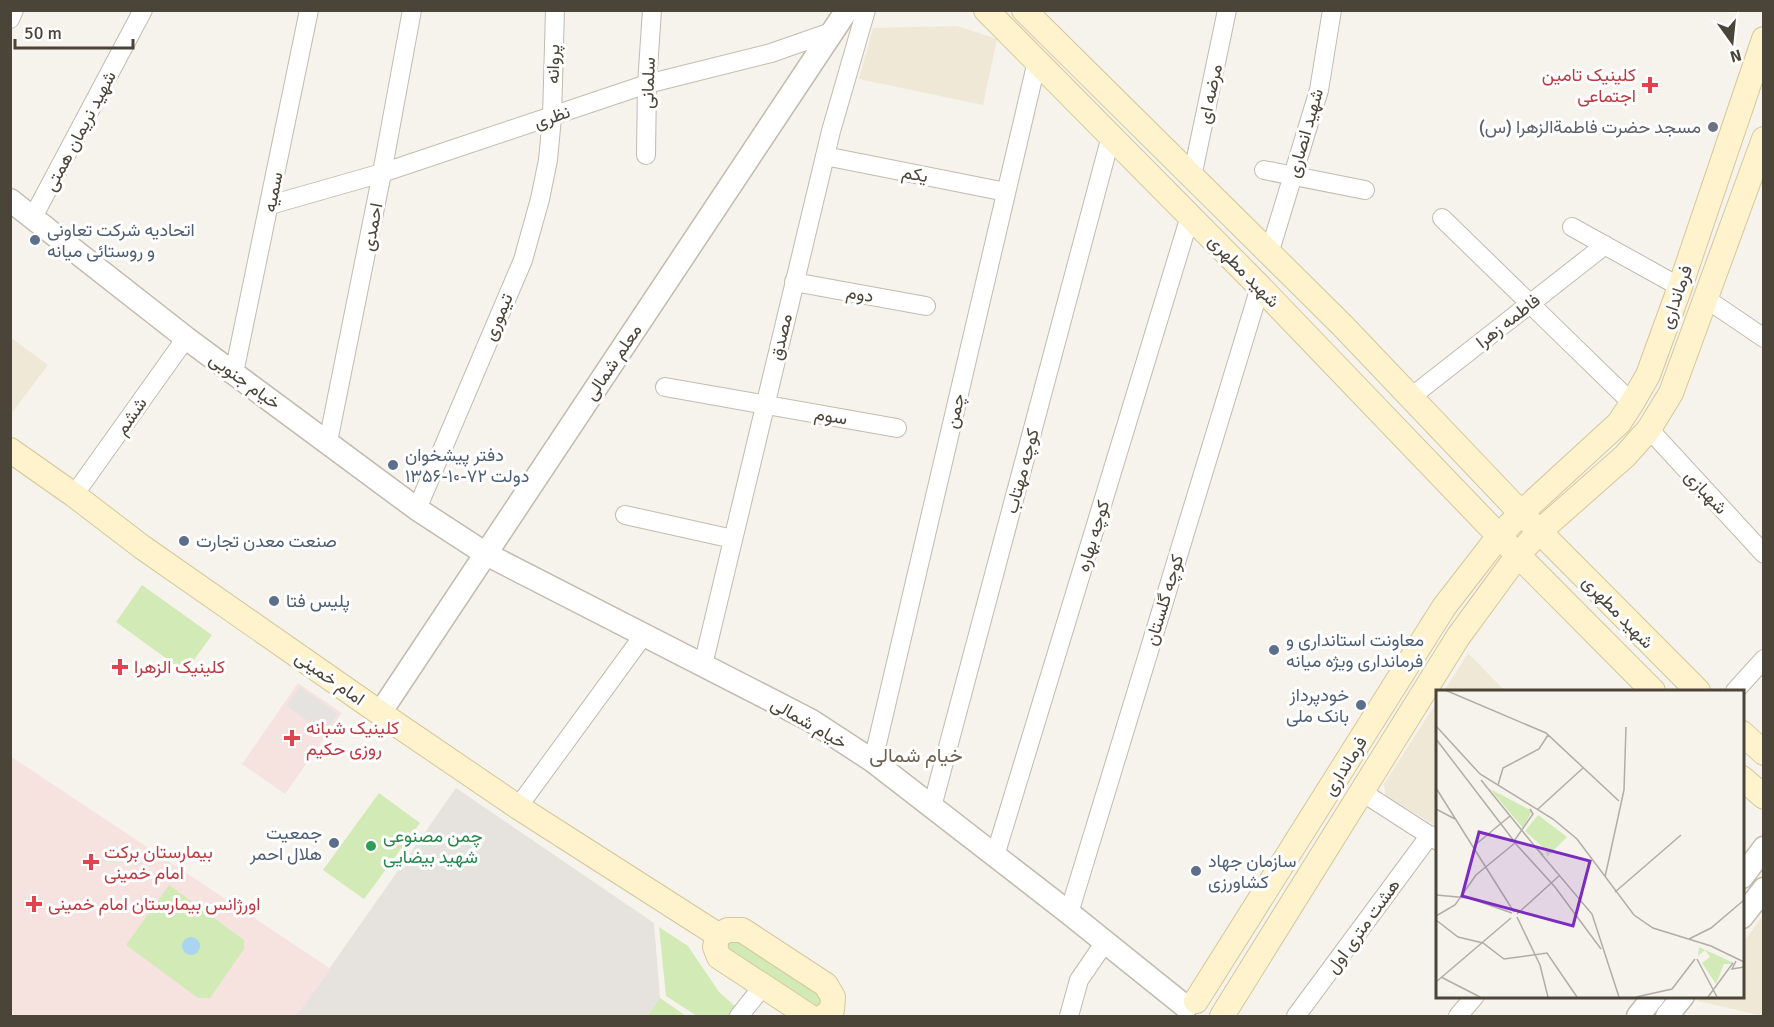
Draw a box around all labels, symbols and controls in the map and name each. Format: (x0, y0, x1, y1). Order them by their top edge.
scale bar (15, 12, 134, 50)
north arrow (1702, 12, 1762, 72)
text: 50 m (24, 22, 62, 44)
street label: پروانه (542, 44, 565, 84)
text: N (1728, 44, 1744, 67)
street label: سلمانی (636, 57, 660, 109)
street label: مرضه ای (1193, 62, 1227, 126)
place label: کلینیک تامین اجتماعی (1542, 64, 1636, 107)
street label: شهید نریمان همتی (39, 67, 121, 195)
marker: کلینیک تامین اجتماعی (1641, 76, 1659, 94)
street label: شهید انصاری (1282, 86, 1328, 180)
street label: نظری (531, 101, 573, 133)
place label: مسجد حضرت فاطمةالزهرا (س) (1479, 116, 1701, 138)
marker: مسجد حضرت فاطمةالزهرا (س) (1706, 120, 1720, 134)
street label: یکم (900, 161, 930, 188)
street label: سميه (258, 170, 288, 214)
street label: احمدی (357, 201, 387, 253)
place label: اتحادیه شرکت تعاونی و روستائی میانه (47, 219, 195, 262)
street label: شهید مطهری (1204, 230, 1284, 312)
marker: اتحادیه شرکت تعاونی و روستائی میانه (28, 233, 42, 247)
street label: فرمانداری (1655, 262, 1697, 332)
street label: دوم (844, 281, 875, 308)
street label: فاطمه زهرا (1472, 289, 1544, 353)
street label: تیموری (478, 290, 518, 344)
street label: مصدق (765, 312, 797, 362)
street label: معلم شمالی (580, 320, 647, 405)
street label: خیام جنوبی (204, 348, 285, 415)
street label: چمن (940, 391, 971, 431)
street label: ششم (110, 393, 153, 440)
street label: سوم (813, 402, 849, 431)
street label: کوچه مهتاب (1000, 426, 1045, 516)
place label: دفتر پیشخوان دولت ۷۲-۱۰-۱۳۵۶ (405, 444, 529, 487)
marker: دفتر پیشخوان دولت ۷۲-۱۰-۱۳۵۶ (386, 458, 400, 472)
street label: شهبازی (1680, 465, 1732, 519)
street label: کوچه بهاره (1072, 498, 1115, 575)
place label: صنعت معدن تجارت (196, 530, 337, 552)
marker: صنعت معدن تجارت (177, 534, 191, 548)
street label: کوچه گلستان (1140, 552, 1189, 648)
street label: شهید مطهری (1578, 571, 1658, 653)
place label: پلیس فتا (286, 590, 350, 613)
marker: پلیس فتا (267, 594, 281, 608)
place label: معاونت استانداری و فرمانداری ویژه میانه (1286, 629, 1424, 672)
marker: معاونت استانداری و فرمانداری ویژه میانه (1267, 643, 1281, 657)
street label: امام خمینی (290, 646, 369, 711)
place label: کلینیک الزهرا (134, 656, 225, 678)
marker: کلینیک الزهرا (111, 658, 129, 676)
place label: خودپرداز بانک ملی (1286, 684, 1349, 727)
inset map (1436, 690, 1744, 997)
street label: خیام شمالی (767, 692, 851, 754)
marker: خودپرداز بانک ملی (1354, 698, 1368, 712)
place label: کلینیک شبانه روزی حکیم (306, 717, 399, 761)
marker: کلینیک شبانه روزی حکیم (283, 729, 301, 747)
street label: فرمانداری (1318, 732, 1372, 800)
district label: خیام شمالی (869, 743, 963, 768)
place label: جمعیت هلال احمر (249, 822, 322, 865)
place label: چمن مصنوعی شهید بیضایی (383, 825, 483, 868)
marker: جمعیت هلال احمر (327, 836, 341, 850)
marker: چمن مصنوعی شهید بیضایی (364, 839, 378, 853)
place label: بیمارستان برکت امام خمینی (104, 841, 213, 885)
place label: سازمان جهاد کشاورزی (1208, 850, 1296, 893)
marker: بیمارستان برکت امام خمینی (82, 853, 100, 871)
marker: سازمان جهاد کشاورزی (1189, 864, 1203, 878)
street label: هشت متری اول (1321, 874, 1405, 978)
place label: اورژانس بیمارستان امام خمینی (48, 893, 260, 916)
marker: اورژانس بیمارستان امام خمینی (25, 895, 43, 913)

